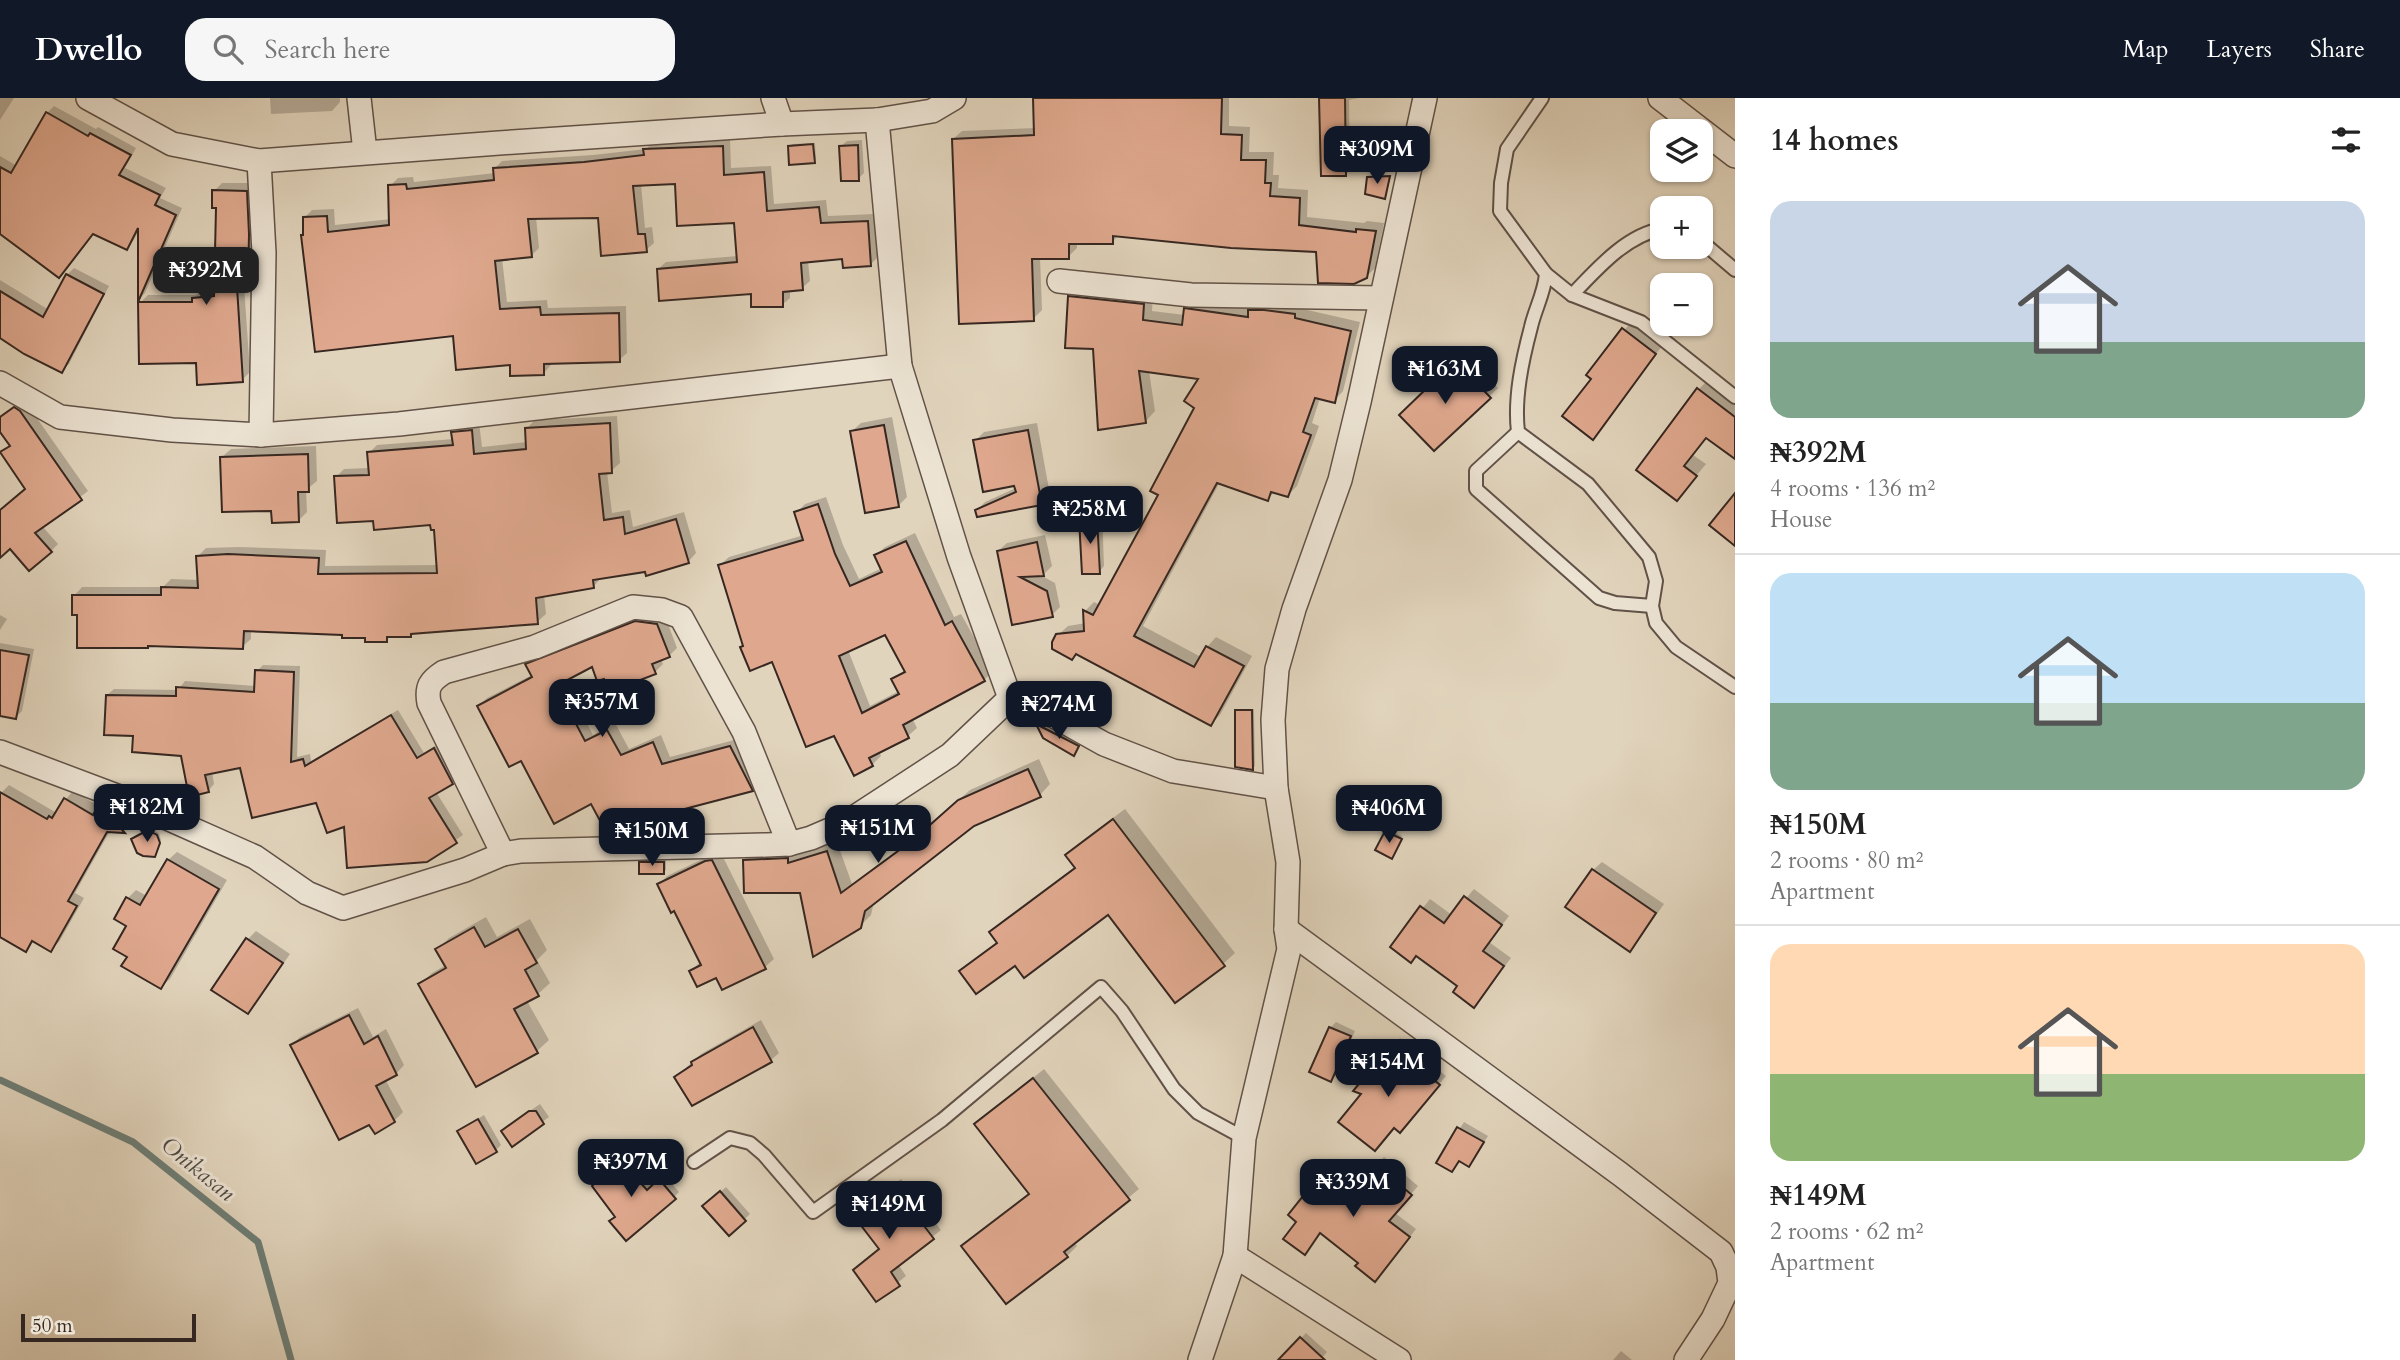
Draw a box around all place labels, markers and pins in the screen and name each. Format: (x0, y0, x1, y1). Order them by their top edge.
pin: ₦309M (1328, 126, 1426, 186)
pin: ₦392M (157, 248, 255, 307)
pin: ₦163M (1396, 346, 1494, 406)
pin: ₦258M (1041, 486, 1139, 546)
pin: ₦357M (553, 680, 651, 739)
pin: ₦274M (1010, 682, 1108, 741)
pin: ₦182M (98, 784, 196, 844)
pin: ₦406M (1340, 786, 1438, 845)
pin: ₦151M (829, 806, 927, 865)
pin: ₦150M (603, 808, 701, 868)
pin: ₦154M (1339, 1040, 1437, 1099)
pin: ₦397M (582, 1140, 680, 1199)
pin: ₦339M (1304, 1160, 1402, 1219)
pin: ₦149M (840, 1182, 938, 1241)

